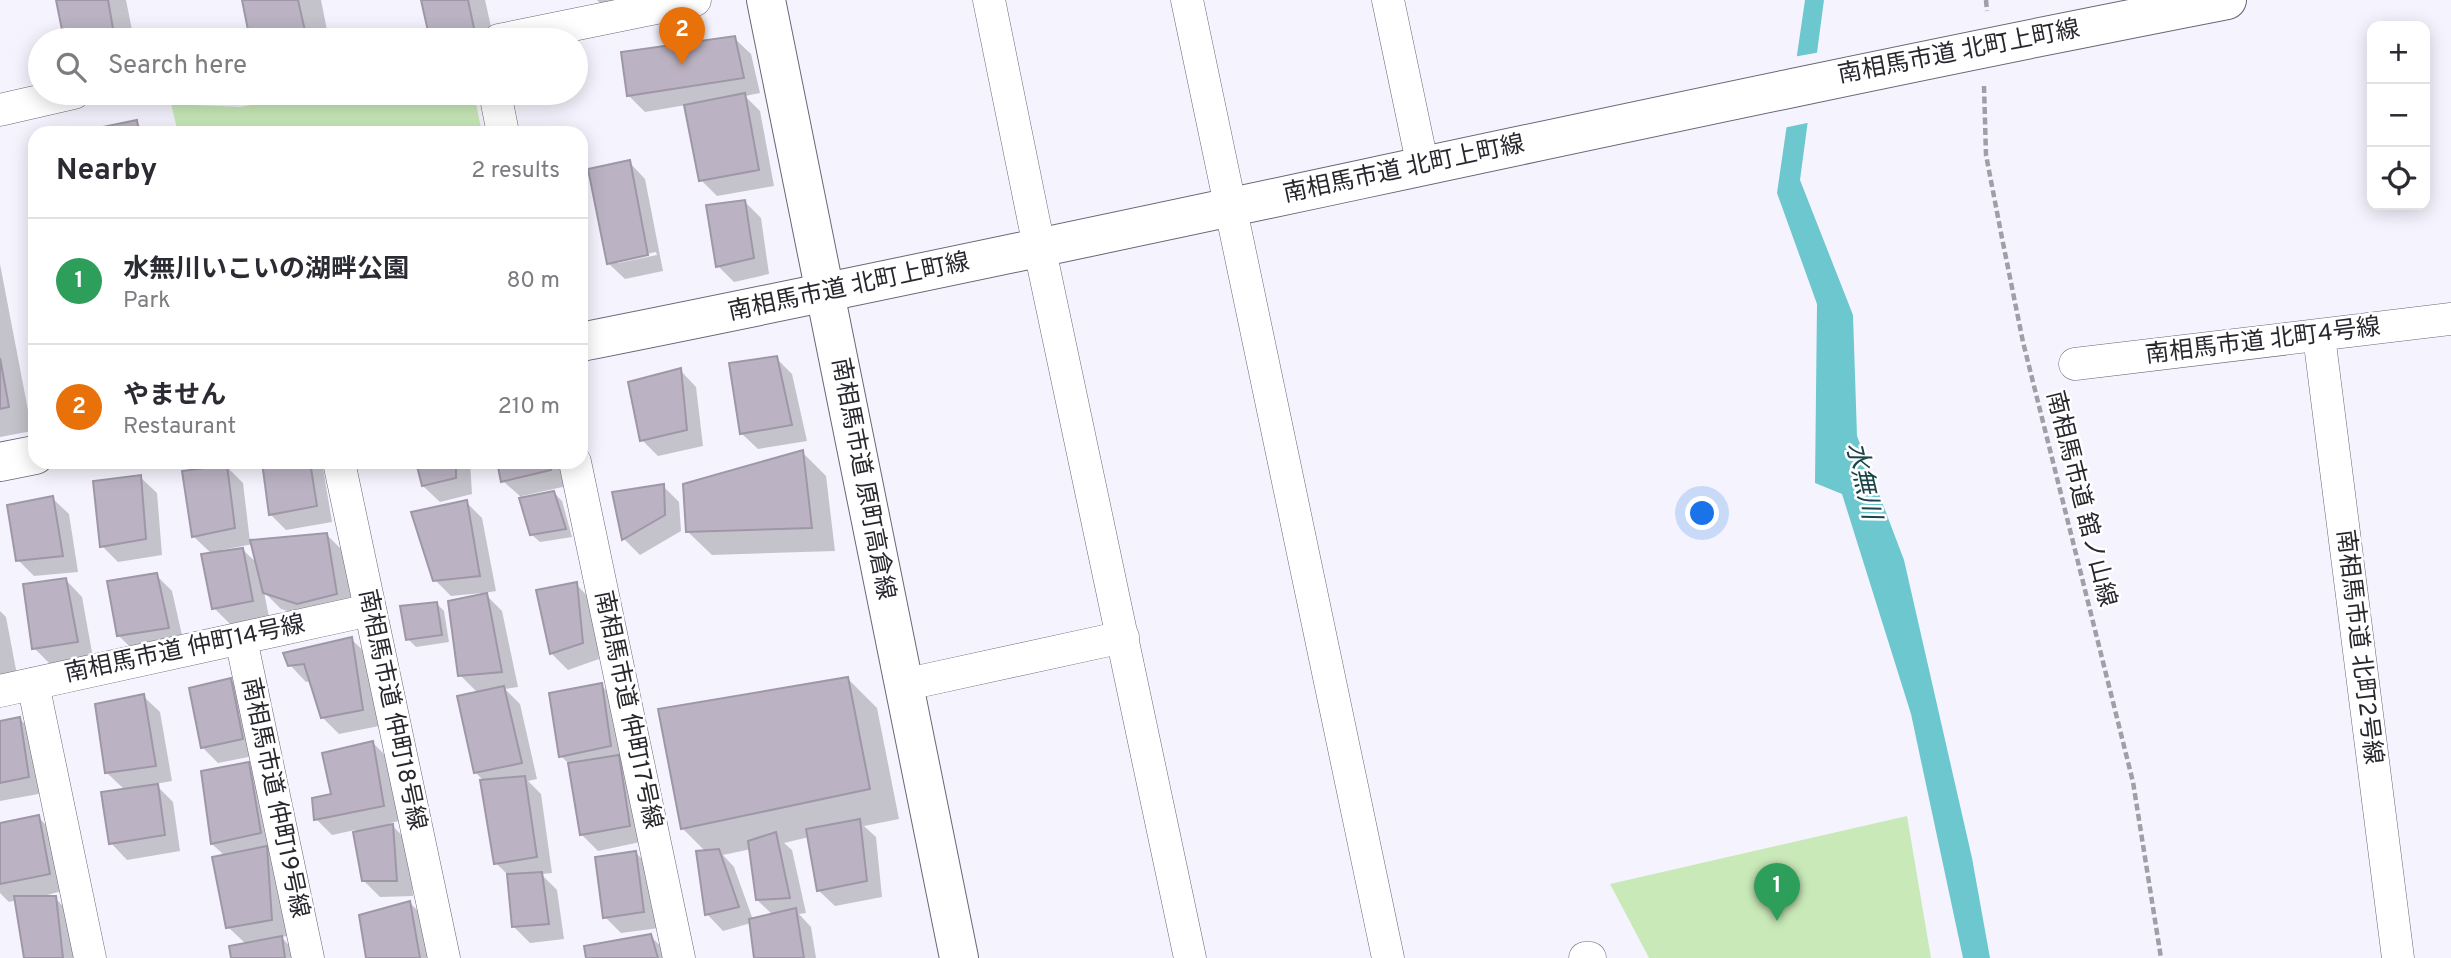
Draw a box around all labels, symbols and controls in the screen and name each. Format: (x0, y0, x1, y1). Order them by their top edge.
pin: 2 (659, 7, 705, 65)
street label: 南相馬市道 北町上町線 (1836, 15, 2082, 91)
map controls (2367, 21, 2430, 210)
button: + (2367, 21, 2430, 84)
search box (28, 28, 588, 105)
icon: search (52, 48, 90, 86)
text: Search here (108, 50, 247, 83)
button: − (2367, 84, 2430, 147)
street label: 南相馬市道 北町上町線 (1281, 130, 1527, 210)
button: locate (2367, 147, 2430, 210)
text: Nearby (56, 153, 157, 190)
text: 2 results (471, 157, 560, 186)
street label: 南相馬市道 北町上町線 (726, 248, 972, 328)
text: 水無川いこいの湖畔公園 (123, 254, 409, 287)
text: 1 (74, 267, 84, 296)
text: 80 m (507, 267, 560, 296)
text: Park (123, 287, 170, 316)
street label: 南相馬市道 北町4号線 (2144, 313, 2382, 371)
street label: 南相馬市道 原町高倉線 (824, 356, 900, 602)
text: やません (123, 380, 226, 413)
street label: 南相馬市道 舘ノ山線 (2039, 388, 2121, 610)
text: 2 (72, 393, 86, 422)
text: 210 m (498, 393, 560, 422)
text: Restaurant (123, 413, 236, 442)
water label: 水無川 (1837, 439, 1888, 526)
your location (1685, 496, 1719, 530)
street label: 南相馬市道 北町2号線 (2329, 528, 2387, 766)
street label: 南相馬市道 仲町18号線 (351, 587, 431, 833)
street label: 南相馬市道 仲町17号線 (587, 588, 667, 832)
street label: 南相馬市道 仲町14号線 (62, 610, 308, 690)
street label: 南相馬市道 仲町19号線 (234, 675, 314, 921)
pin: 1 (1754, 863, 1800, 921)

